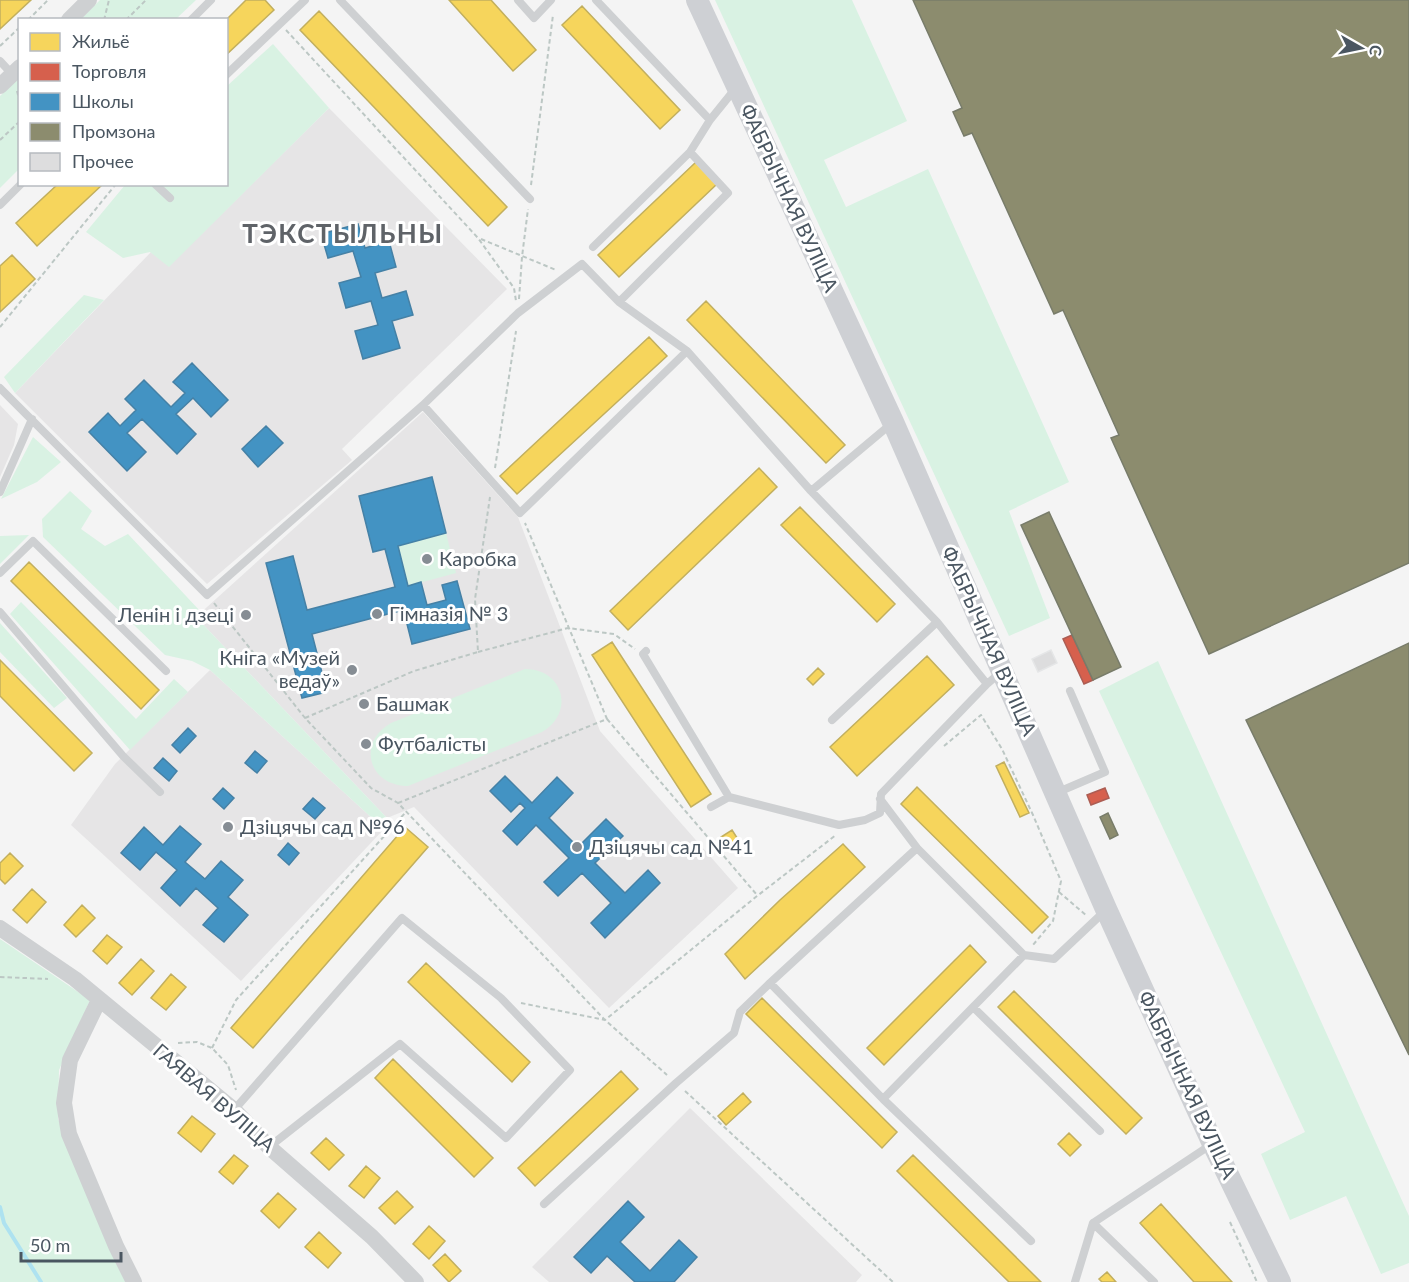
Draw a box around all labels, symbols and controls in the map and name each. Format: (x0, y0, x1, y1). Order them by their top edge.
legend (18, 18, 228, 186)
north arrow (1331, 18, 1391, 78)
text: Жильё (72, 30, 130, 52)
text: С (1366, 44, 1387, 58)
text: Торговля (72, 60, 146, 82)
text: Школы (72, 90, 134, 112)
street label: ФАБРЫЧНАЯ ВУЛІЦА (736, 100, 844, 296)
text: Промзона (72, 120, 155, 142)
text: Прочее (72, 150, 134, 172)
district label: ТЭКСТЫЛЬНЫ (242, 217, 444, 249)
street label: ФАБРЫЧНАЯ ВУЛІЦА (937, 542, 1043, 739)
place label: Каробка (439, 546, 517, 570)
marker: Каробка (420, 552, 434, 566)
place label: Гімназія № 3 (389, 601, 508, 625)
place label: Ленін і дзеці (117, 602, 234, 626)
marker: Гімназія № 3 (370, 607, 384, 621)
marker: Ленін і дзеці (239, 608, 253, 622)
place label: Кніга «Музей ведаў» (219, 645, 340, 692)
marker: Кніга «Музей ведаў» (345, 663, 359, 677)
place label: Башмак (376, 691, 450, 715)
marker: Башмак (357, 697, 371, 711)
place label: Футбалісты (378, 731, 486, 755)
marker: Футбалісты (359, 737, 373, 751)
place label: Дзіцячы сад №96 (240, 814, 405, 838)
marker: Дзіцячы сад №96 (221, 820, 235, 834)
place label: Дзіцячы сад №41 (589, 834, 754, 858)
marker: Дзіцячы сад №41 (570, 840, 584, 854)
street label: ФАБРЫЧНАЯ ВУЛІЦА (1134, 987, 1242, 1183)
street label: ГАЯВАЯ ВУЛІЦА (149, 1038, 281, 1157)
scale bar (21, 1225, 122, 1263)
text: 50 m (30, 1234, 70, 1256)

